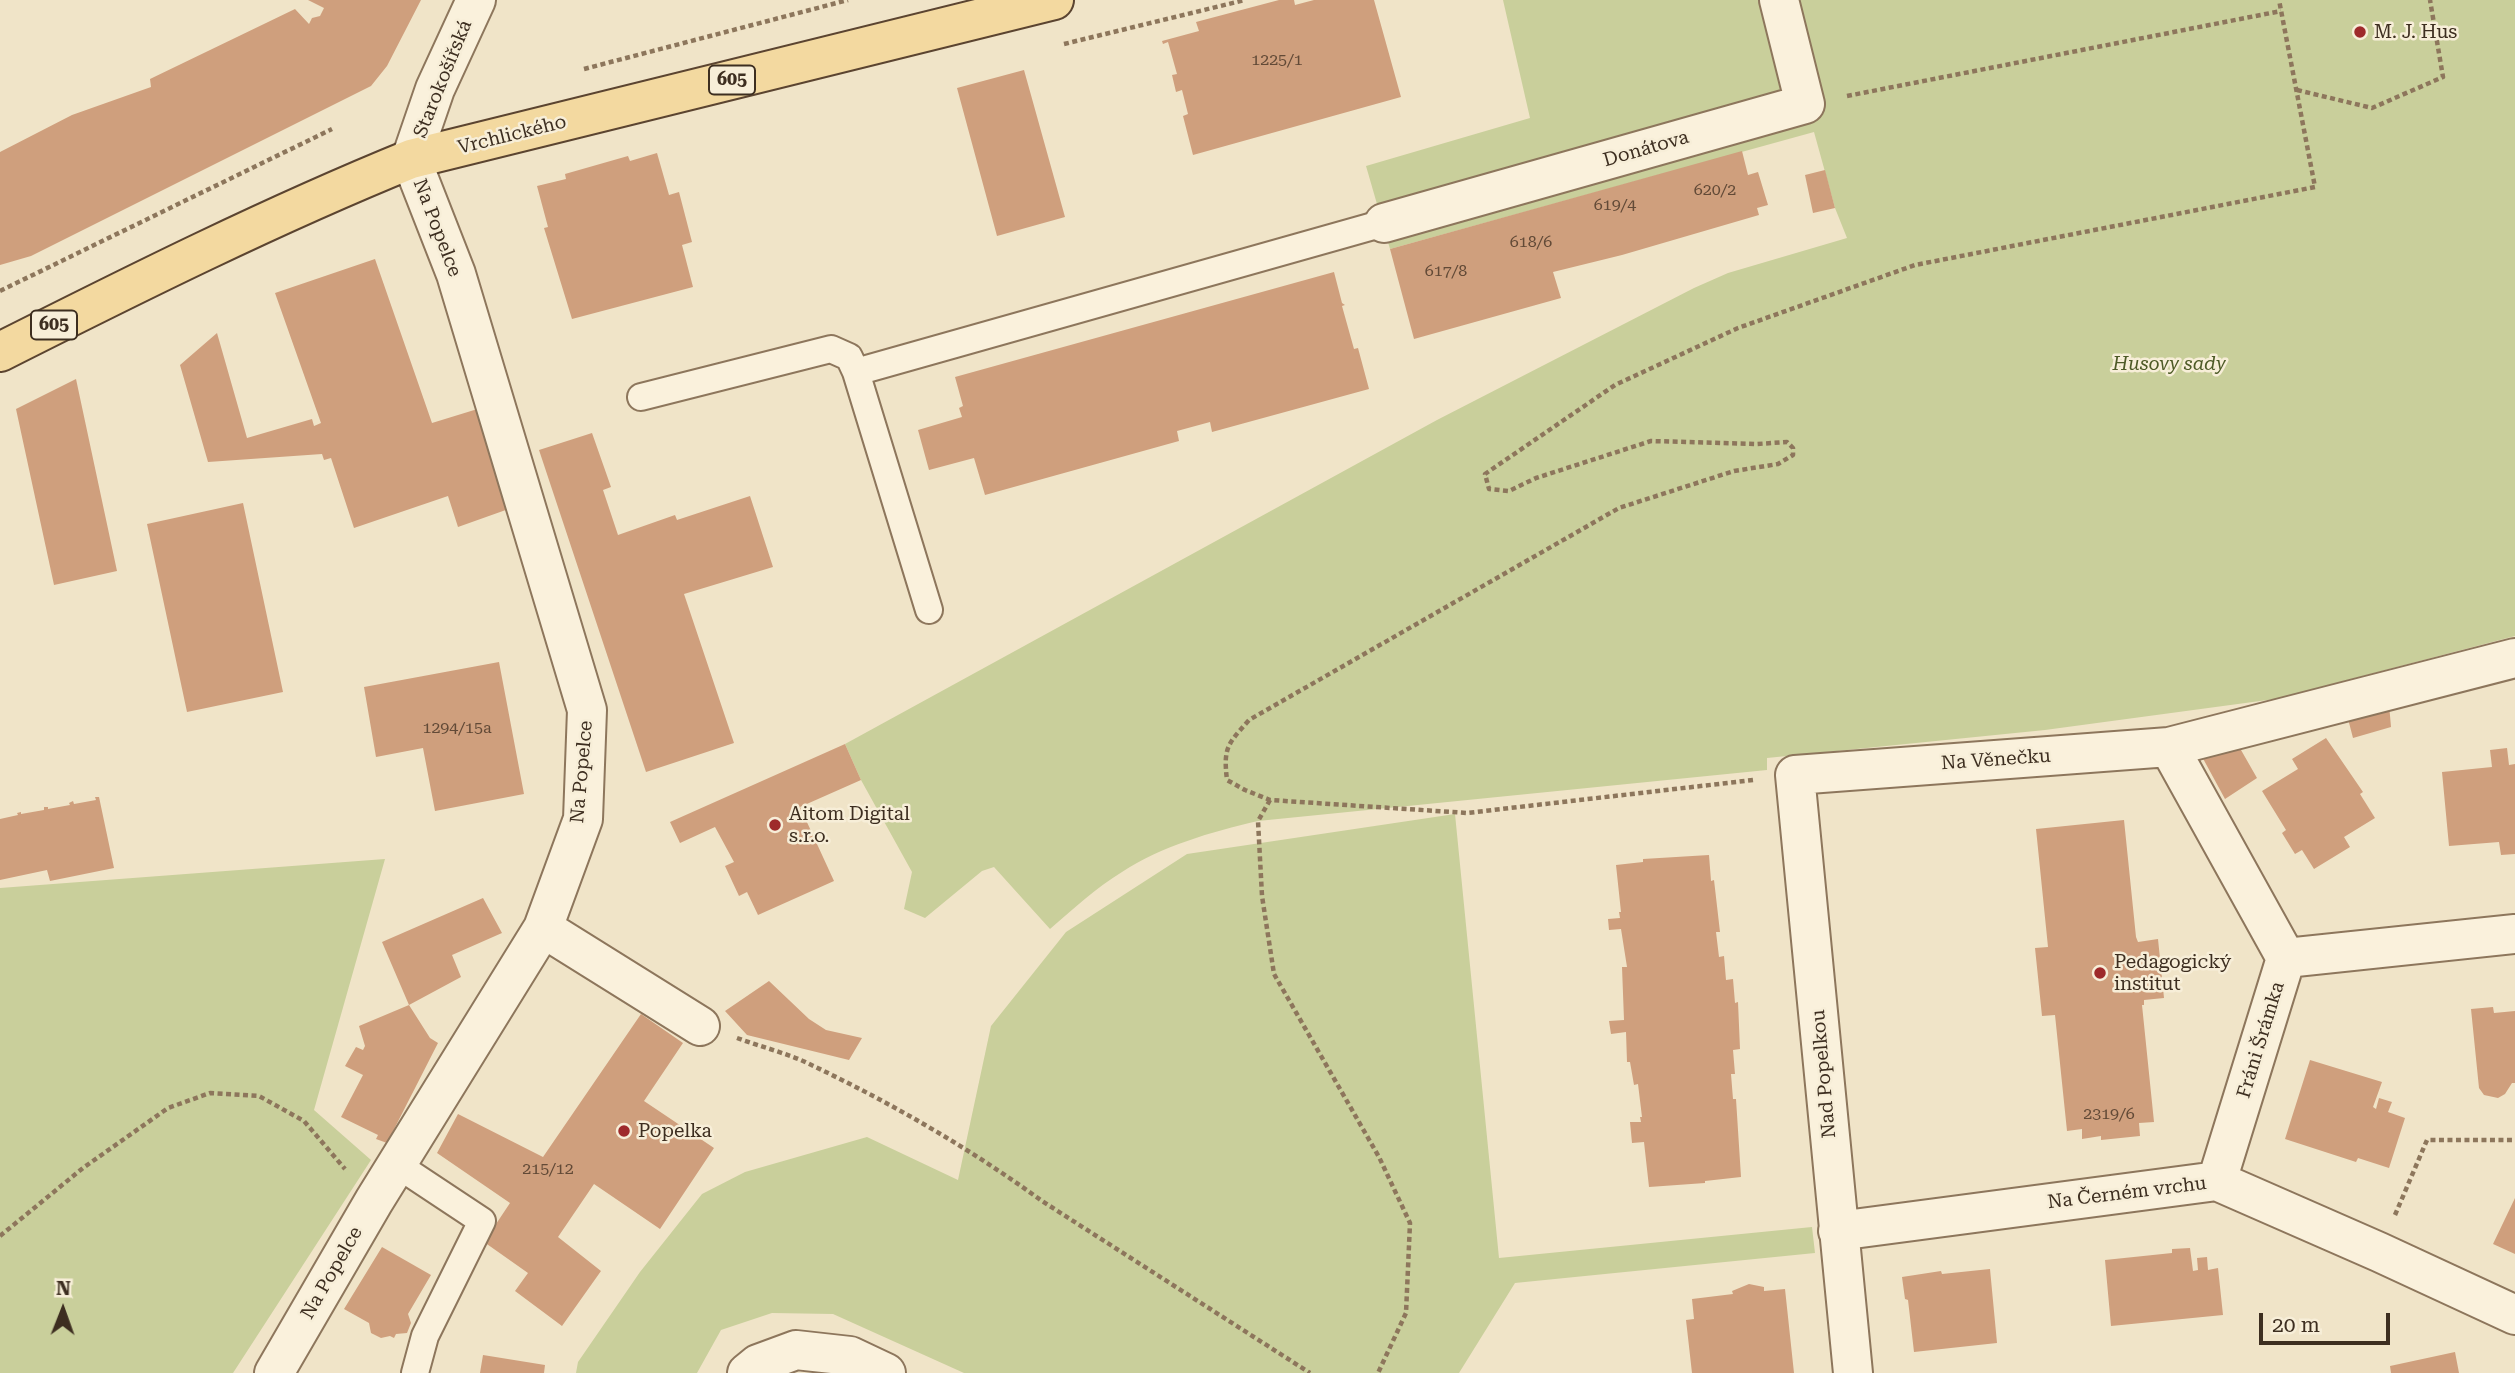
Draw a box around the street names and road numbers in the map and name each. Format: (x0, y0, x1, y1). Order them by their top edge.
street label: Starokošířská (409, 17, 477, 141)
road number: 605 (709, 66, 755, 94)
street label: Vrchlického (455, 110, 569, 160)
street label: Donátova (1601, 126, 1691, 172)
street label: Na Popelce (408, 176, 466, 280)
road number: 605 (31, 310, 77, 340)
street label: Na Popelce (566, 720, 598, 824)
street label: Na Věnečku (1940, 745, 2052, 775)
street label: Fráni Šrámka (2232, 979, 2290, 1101)
street label: Nad Popelkou (1807, 1009, 1841, 1139)
street label: Na Černém vrchu (2046, 1172, 2208, 1214)
street label: Na Popelce (296, 1223, 368, 1323)

